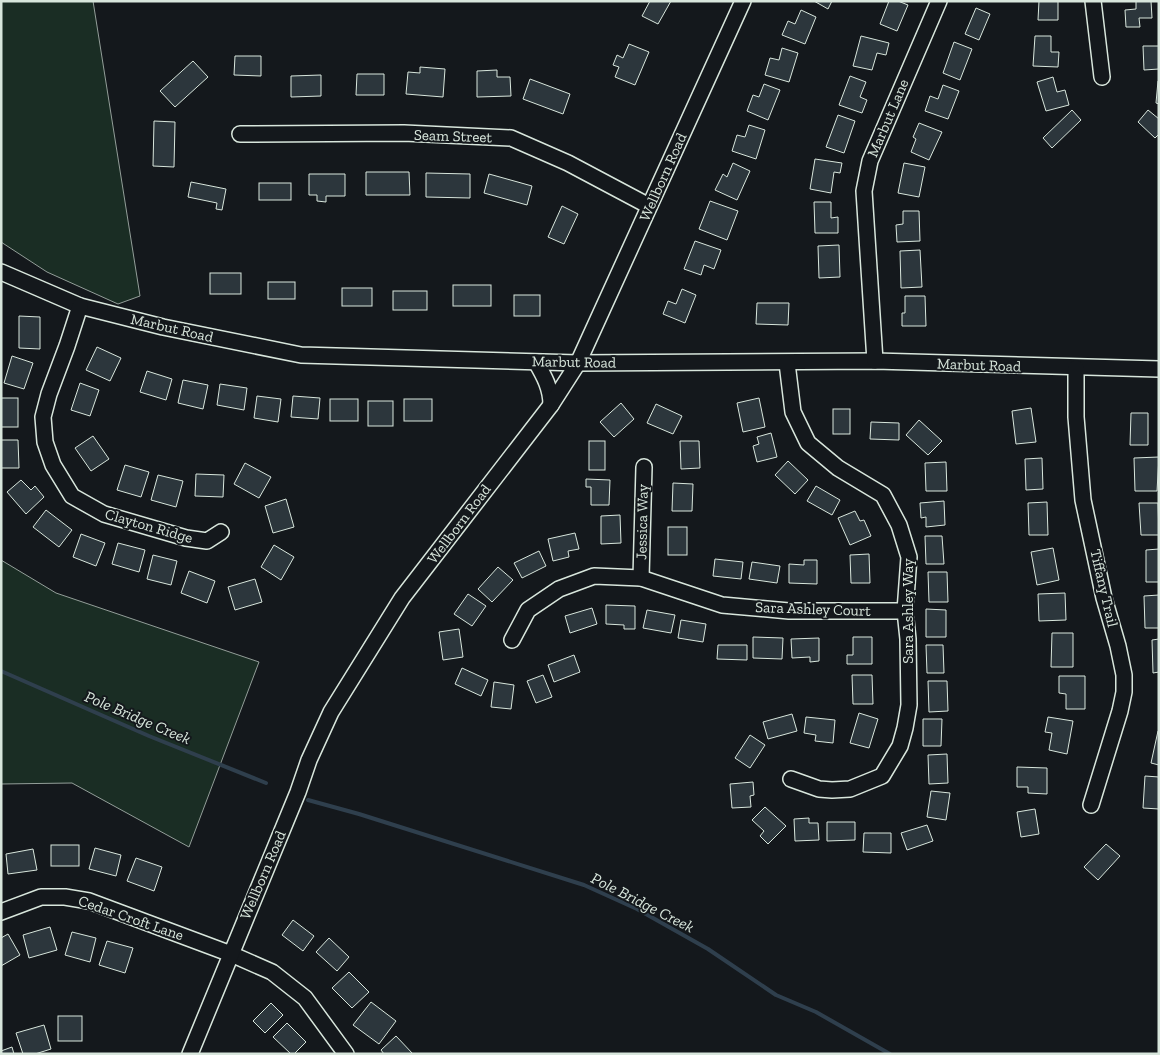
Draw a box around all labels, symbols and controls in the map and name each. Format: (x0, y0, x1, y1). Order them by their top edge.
street label: Marbut Lane (863, 76, 913, 160)
street label: Seam Street (414, 126, 493, 146)
street label: Wellborn Road (636, 129, 691, 224)
street label: Marbut Road (129, 310, 216, 346)
street label: Marbut Road (532, 352, 617, 372)
street label: Marbut Road (937, 355, 1022, 375)
street label: Wellborn Road (423, 480, 495, 567)
street label: Jessica Way (632, 484, 652, 560)
street label: Clayton Ridge (103, 505, 195, 547)
street label: Tiffany Trail (1086, 547, 1122, 629)
street label: Sara Ashley Way (899, 558, 917, 664)
street label: Sara Ashley Court (755, 598, 872, 620)
water label: Pole Bridge Creek (82, 687, 194, 748)
street label: Wellborn Road (236, 827, 290, 922)
water label: Pole Bridge Creek (588, 868, 697, 937)
street label: Cedar Croft Lane (76, 892, 186, 944)

